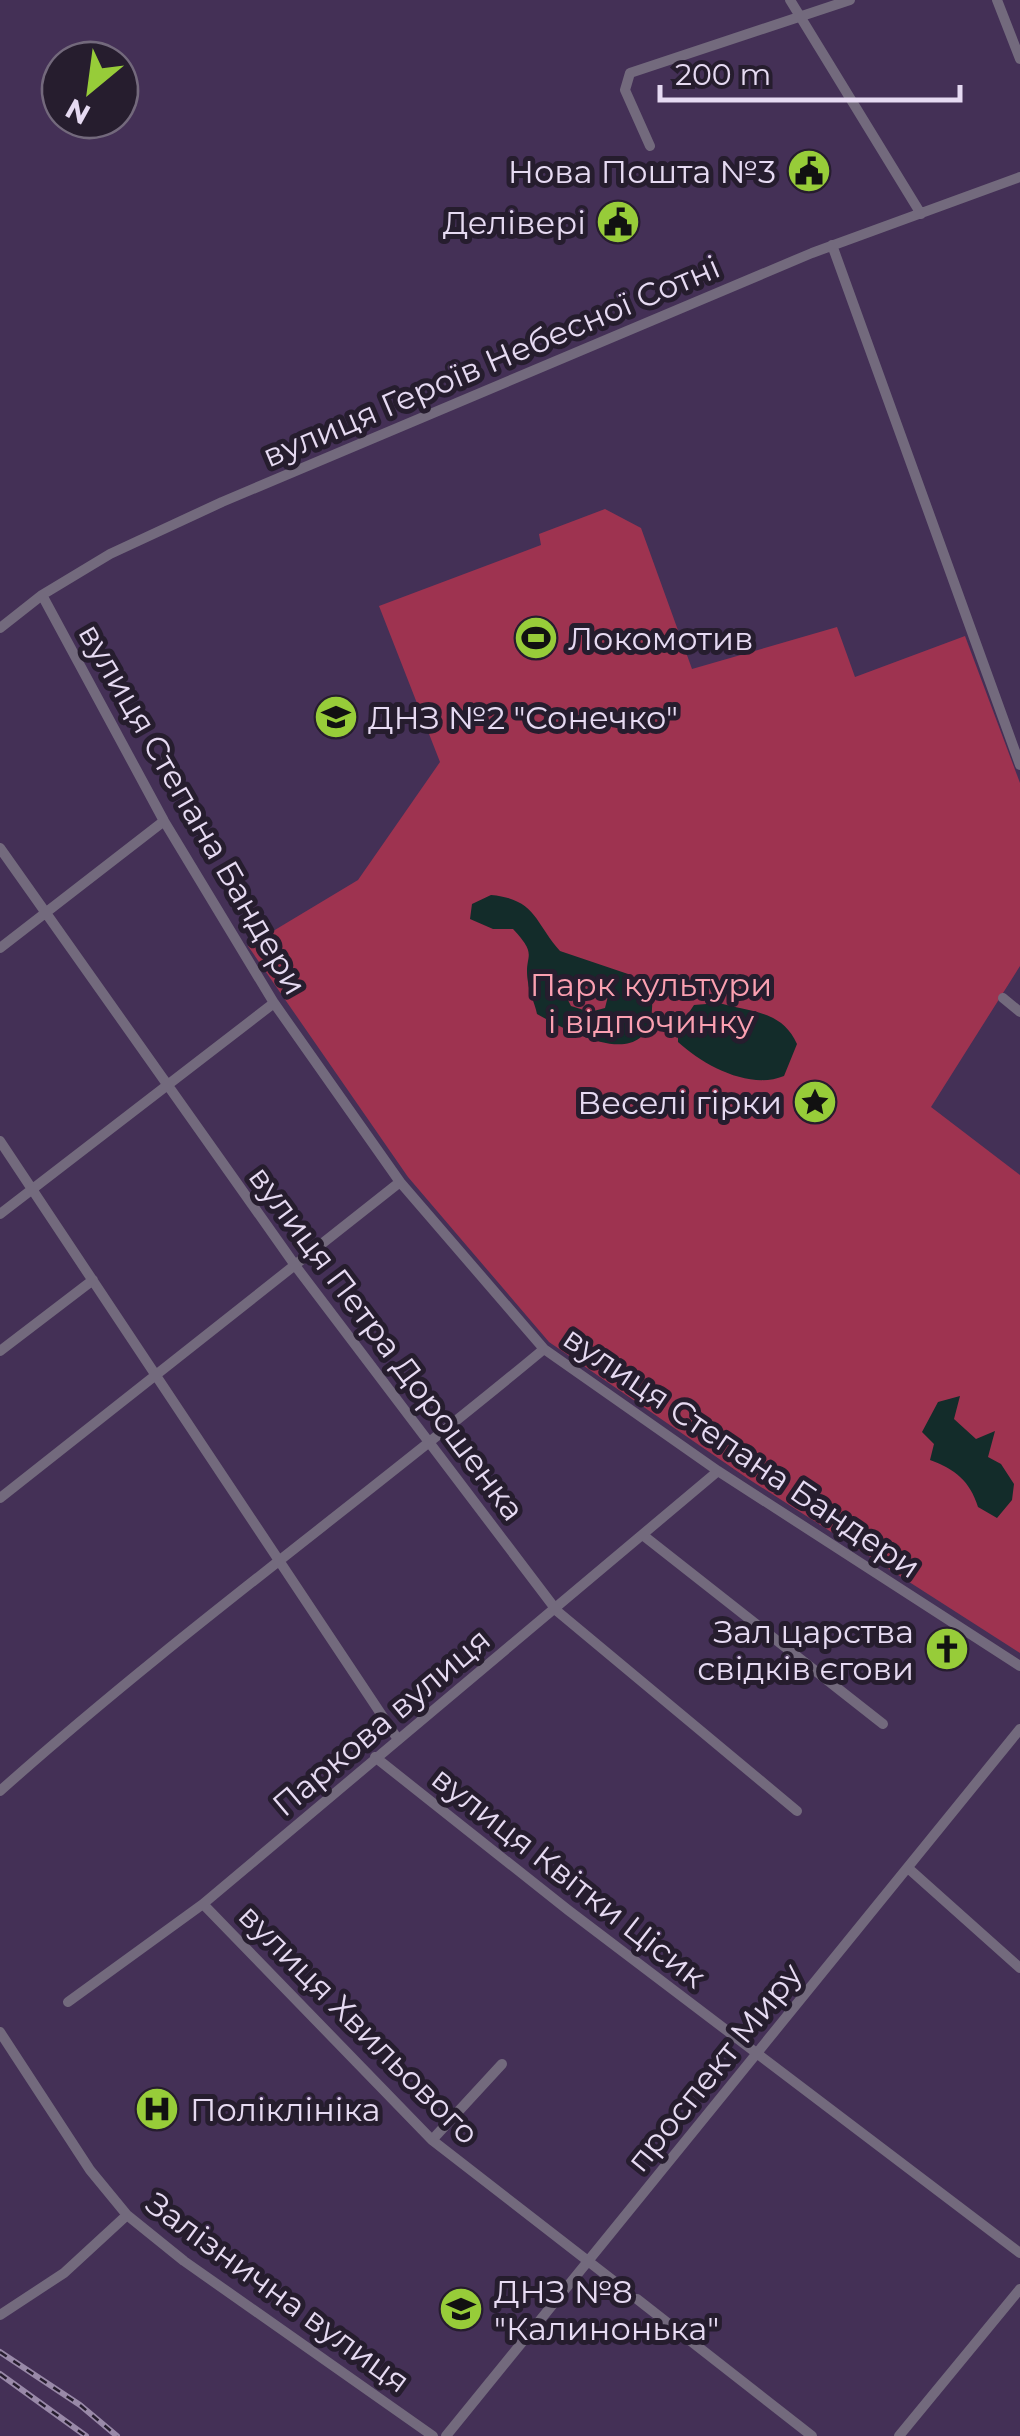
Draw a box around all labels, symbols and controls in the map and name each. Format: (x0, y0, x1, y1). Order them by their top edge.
north arrow (40, 40, 140, 140)
scale bar (660, 40, 960, 102)
text: 200 m (675, 56, 771, 93)
text: N (60, 92, 96, 132)
public building icon: Нова Пошта №3 (786, 148, 832, 194)
place label: Нова Пошта №3 (508, 152, 776, 191)
public building icon: Делівері (595, 199, 641, 245)
place label: Делівері (443, 203, 586, 242)
street label: вулиця Героїв Небесної Сотні (257, 247, 725, 475)
sports icon: Локомотив (513, 615, 559, 661)
street label: вулиця Степана Бандери (71, 617, 315, 1001)
place label: Локомотив (568, 619, 753, 658)
school or university icon: ДНЗ №2 "Сонечко" (313, 694, 359, 740)
place label: ДНЗ №2 "Сонечко" (368, 698, 678, 737)
park label: Парк культури і відпочинку (530, 965, 772, 1041)
place icon: Веселі гірки (792, 1079, 838, 1125)
place label: Веселі гірки (577, 1083, 782, 1122)
street label: вулиця Петра Дорошенка (241, 1158, 533, 1528)
street label: вулиця Степана Бандери (556, 1318, 928, 1586)
place label: Зал царства свідків єгови (697, 1612, 914, 1688)
street label: Паркова вулиця (264, 1620, 498, 1824)
church icon: Зал царства свідків єгови (924, 1626, 970, 1672)
street label: вулиця Квітки Цісик (424, 1758, 714, 1996)
street label: вулиця Хвильового (231, 1896, 487, 2152)
street label: проспект Миру (618, 1955, 810, 2179)
hospital icon: Поліклініка (134, 2086, 180, 2132)
place label: Поліклініка (190, 2090, 380, 2129)
street label: Залізнична вулиця (139, 2183, 417, 2401)
place label: ДНЗ №8 "Калинонька" (494, 2272, 719, 2348)
school or university icon: ДНЗ №8 "Калинонька" (438, 2286, 484, 2332)

